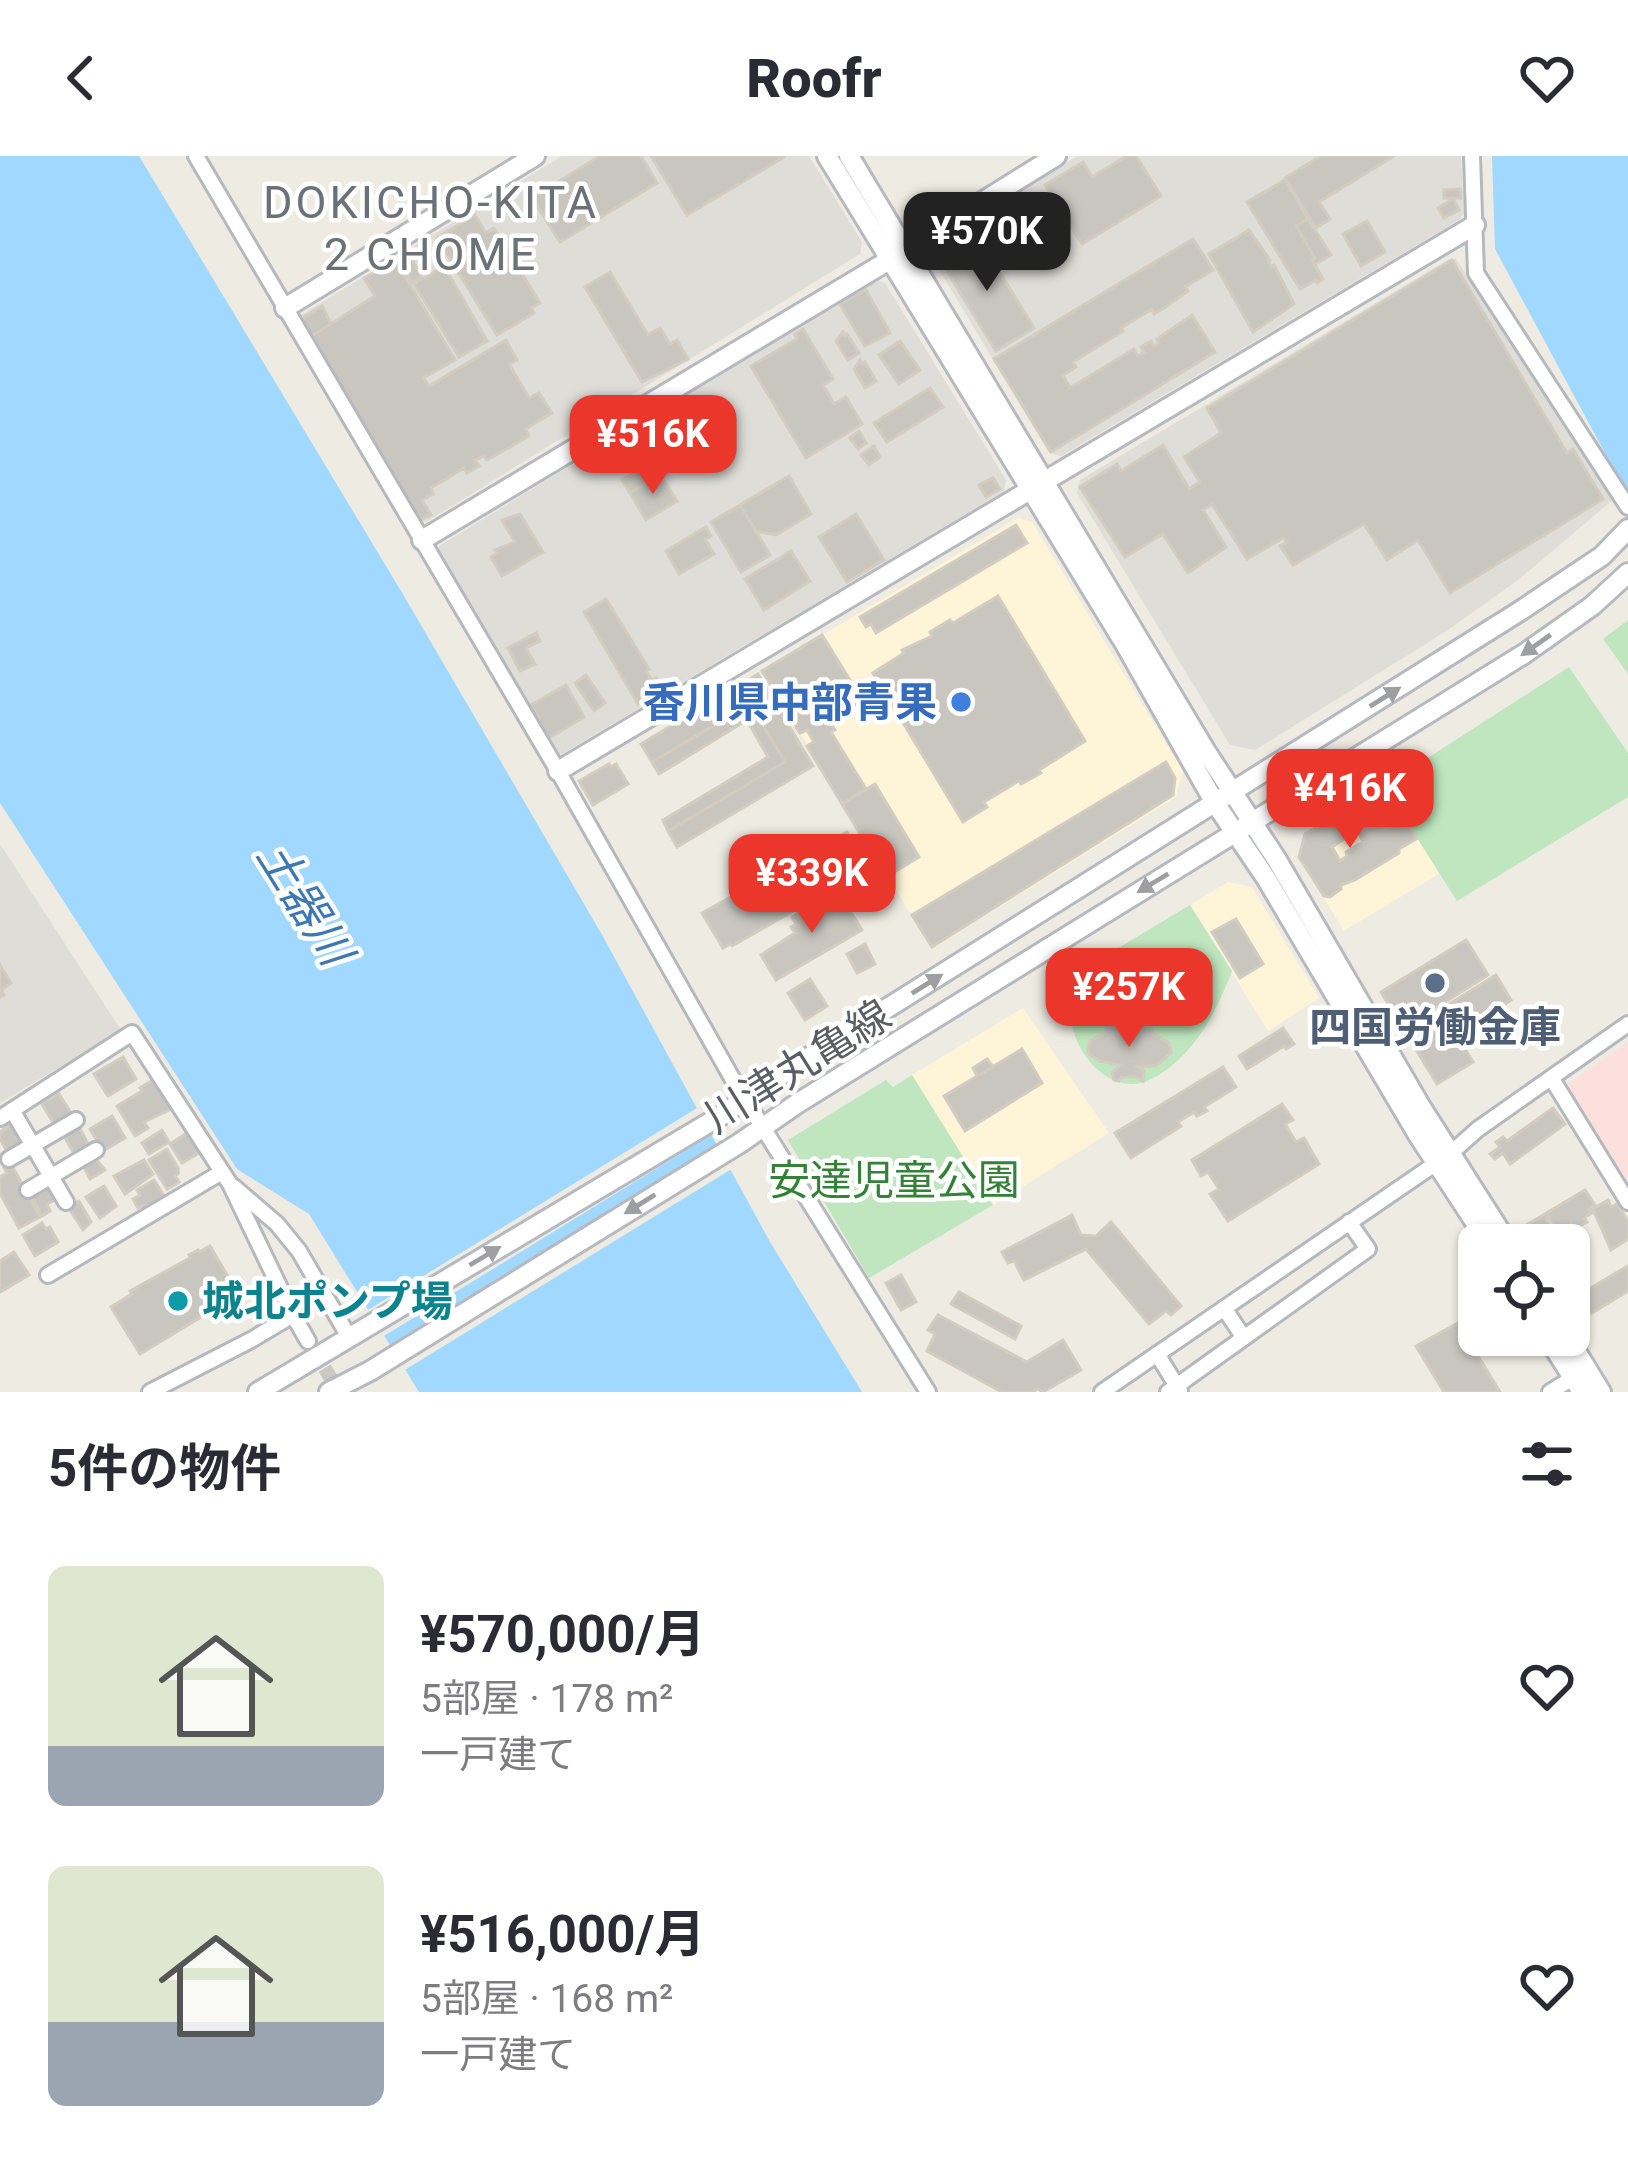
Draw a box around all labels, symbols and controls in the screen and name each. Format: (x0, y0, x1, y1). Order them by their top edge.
icon: back (48, 45, 114, 111)
icon: heart (1514, 45, 1580, 111)
text: Roofr (746, 47, 882, 110)
district label: DOKICHO-KITA 2 CHOME (263, 176, 599, 281)
pin: ¥570K (903, 192, 1071, 294)
text: ¥570K (931, 208, 1043, 254)
pin: ¥516K (569, 395, 737, 497)
text: ¥516K (597, 411, 709, 457)
one-way arrow (1520, 633, 1552, 656)
place label: 香川県中部青果 (643, 678, 937, 727)
one-way arrow (1369, 687, 1402, 709)
marker: 香川県中部青果 (948, 689, 974, 715)
pin: ¥416K (1266, 749, 1434, 851)
text: ¥416K (1294, 765, 1406, 811)
water label: 土器川 (246, 832, 365, 978)
pin: ¥339K (728, 834, 896, 936)
text: ¥339K (756, 850, 868, 896)
one-way arrow (1136, 872, 1170, 893)
pin: ¥257K (1045, 948, 1213, 1050)
text: ¥257K (1073, 964, 1185, 1010)
marker: 四国労働金庫 (1422, 970, 1448, 996)
one-way arrow (910, 974, 944, 995)
street label: 川津丸亀線 (695, 990, 899, 1143)
place label: 四国労働金庫 (1309, 1003, 1561, 1052)
park label: 安達児童公園 (768, 1156, 1020, 1205)
one-way arrow (623, 1193, 657, 1214)
map controls (1458, 1224, 1590, 1356)
button: locate (1458, 1224, 1590, 1356)
one-way arrow (469, 1246, 502, 1267)
place label: 城北ポンプ場 (202, 1277, 453, 1326)
marker: 城北ポンプ場 (165, 1288, 191, 1314)
icon: filters (1514, 1431, 1580, 1497)
text: 5件の物件 (48, 1439, 281, 1498)
text: ¥570,000/月 (420, 1605, 705, 1664)
icon: home (144, 1614, 288, 1758)
icon: heart (1514, 1653, 1580, 1719)
text: 5部屋 · 178 m² (420, 1676, 673, 1722)
text: 一戸建て (420, 1732, 576, 1778)
text: ¥516,000/月 (420, 1905, 705, 1964)
icon: home (144, 1914, 288, 2058)
icon: heart (1514, 1953, 1580, 2019)
text: 5部屋 · 168 m² (420, 1976, 673, 2022)
text: 一戸建て (420, 2032, 576, 2078)

